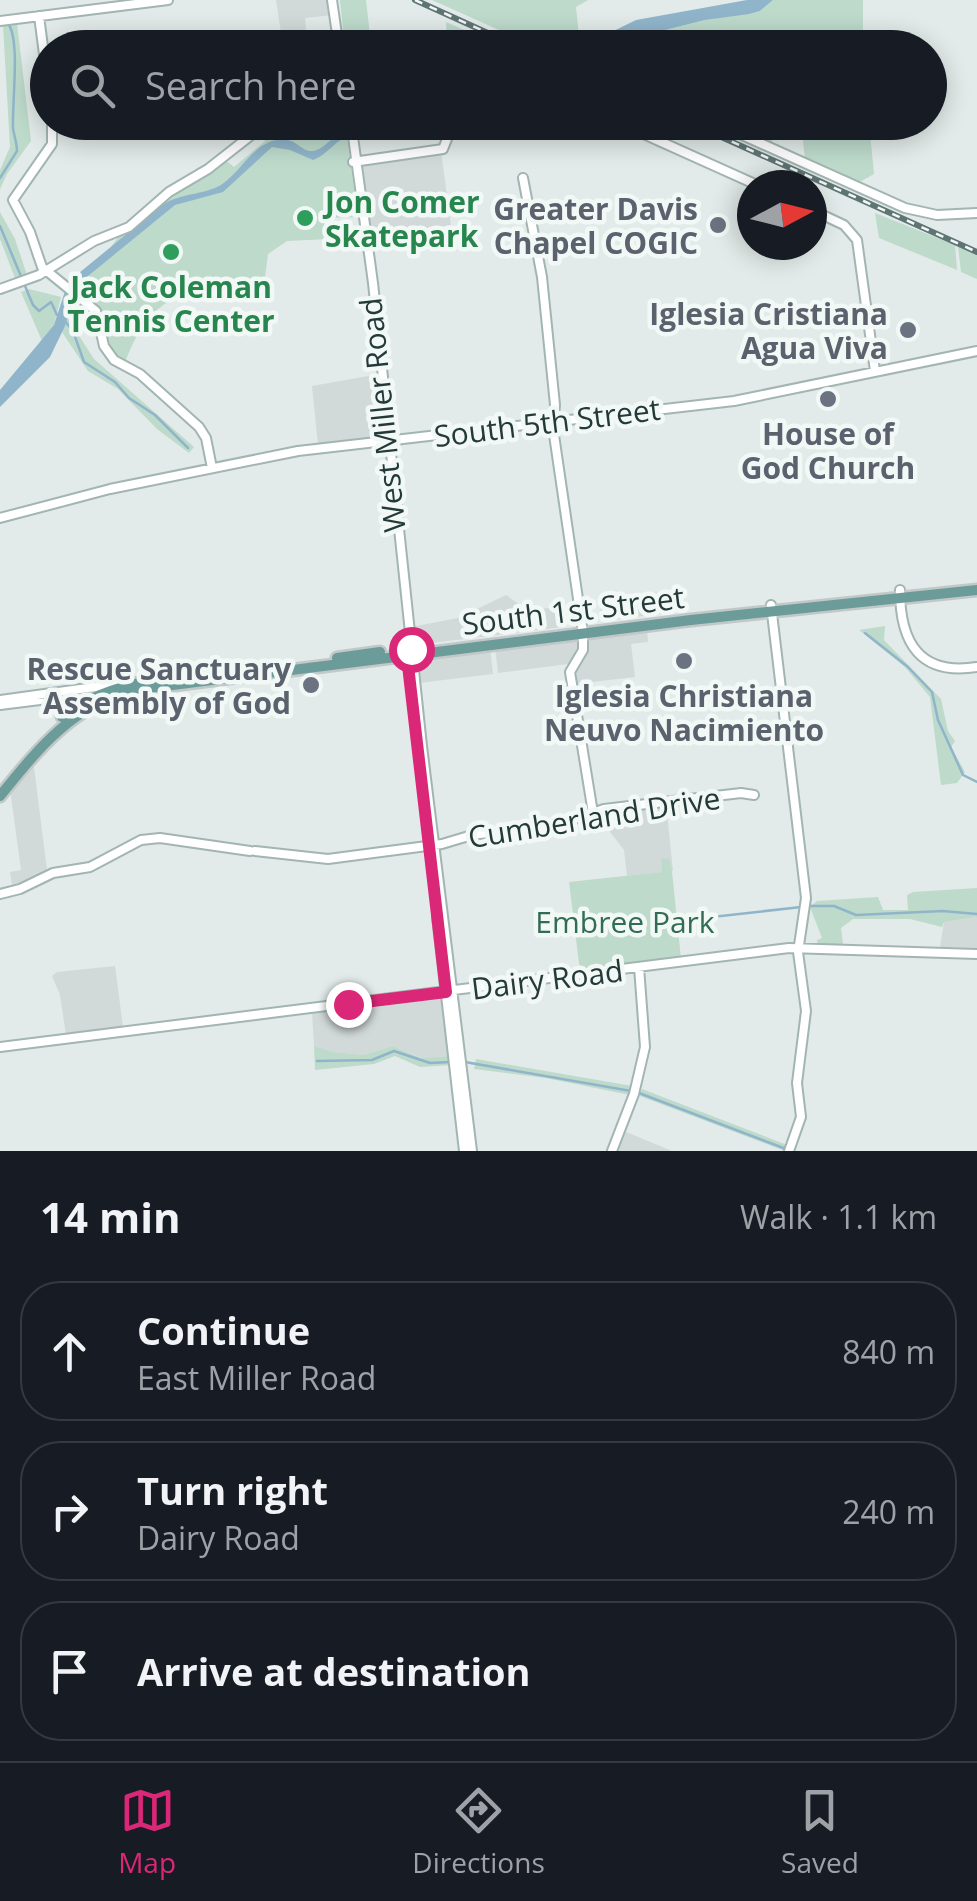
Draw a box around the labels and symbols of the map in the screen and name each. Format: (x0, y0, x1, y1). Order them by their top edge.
north arrow (737, 170, 827, 260)
place label: Jon Comer Skatepark (322, 181, 480, 256)
place label: Greater Davis Chapel COGIC (493, 188, 698, 263)
marker: Jon Comer Skatepark (294, 207, 316, 229)
marker: Greater Davis Chapel COGIC (707, 214, 729, 236)
marker: Jack Coleman Tennis Center (160, 241, 182, 263)
place label: Jack Coleman Tennis Center (67, 266, 275, 341)
place label: Iglesia Cristiana Agua Viva (649, 293, 888, 368)
street label: West Miller Road (349, 296, 415, 534)
marker: Iglesia Cristiana Agua Viva (897, 319, 919, 341)
street label: South 5th Street (432, 388, 662, 456)
marker: House of God Church (817, 388, 839, 410)
place label: House of God Church (741, 413, 915, 488)
street label: South 1st Street (460, 576, 686, 644)
route start (389, 627, 435, 673)
place label: Rescue Sanctuary Assembly of God (27, 648, 292, 723)
marker: Iglesia Christiana Neuvo Nacimiento (673, 650, 695, 672)
marker: Rescue Sanctuary Assembly of God (300, 674, 322, 696)
place label: Iglesia Christiana Neuvo Nacimiento (544, 675, 824, 750)
street label: Cumberland Drive (465, 777, 723, 857)
park label: Embree Park (535, 901, 715, 942)
street label: Dairy Road (469, 949, 625, 1009)
route end (326, 982, 372, 1028)

